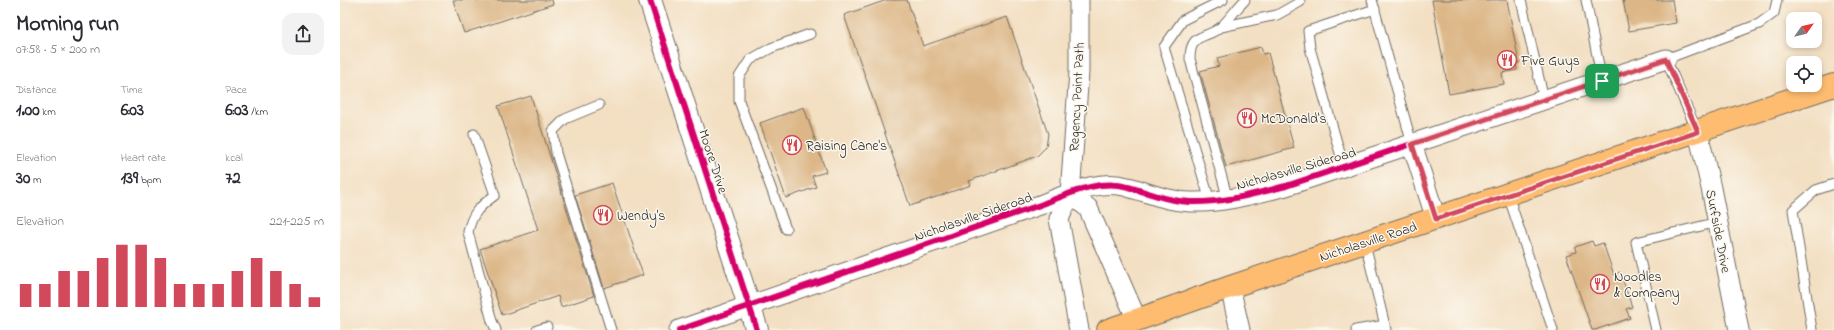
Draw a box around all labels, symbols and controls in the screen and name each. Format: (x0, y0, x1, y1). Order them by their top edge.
text: Morning run (16, 9, 119, 41)
north arrow (1786, 12, 1822, 48)
map controls (1786, 12, 1822, 92)
button: share (282, 13, 324, 55)
text: 07:58 · 5 × 200 m (16, 40, 100, 59)
street label: Regency Point Path (1064, 42, 1092, 152)
restaurant icon: Five Guys (1496, 49, 1518, 71)
place label: Five Guys (1520, 51, 1580, 73)
button: locate (1786, 56, 1822, 92)
pin (1585, 64, 1619, 98)
icon: arrive (1591, 70, 1613, 92)
text: Distance (16, 82, 57, 98)
text: Time (121, 82, 142, 98)
text: Pace (225, 82, 247, 98)
text: 1.00 (16, 98, 40, 123)
text: 6:03 (121, 98, 144, 123)
text: 6:03 (225, 98, 249, 123)
text: km (40, 104, 56, 120)
text: /km (249, 104, 268, 120)
restaurant icon: McDonald's (1236, 107, 1258, 129)
place label: McDonald's (1261, 109, 1327, 130)
street label: Moore Drive (692, 127, 733, 197)
restaurant icon: Raising Cane's (781, 134, 803, 156)
place label: Raising Cane's (806, 136, 887, 158)
street label: Nicholasville Sideroad (1234, 142, 1359, 197)
text: Elevation (16, 150, 56, 166)
text: Heart rate (121, 150, 166, 166)
text: kcal (225, 150, 243, 166)
text: 30 (16, 166, 30, 191)
text: 139 (121, 166, 138, 191)
text: 72 (225, 166, 241, 191)
text: m (30, 172, 42, 188)
text: bpm (138, 172, 161, 188)
street label: Nicholasville Sideroad (912, 187, 1036, 248)
street label: Surfside Drive (1699, 188, 1736, 275)
restaurant icon: Wendy's (592, 204, 614, 226)
place label: Wendy's (617, 206, 665, 228)
text: Elevation (16, 212, 64, 231)
text: 221–225 m (270, 212, 324, 231)
street label: Nicholasville Road (1317, 217, 1420, 268)
place label: Noodles & Company (1614, 267, 1680, 305)
restaurant icon: Noodles & Company (1589, 273, 1611, 295)

